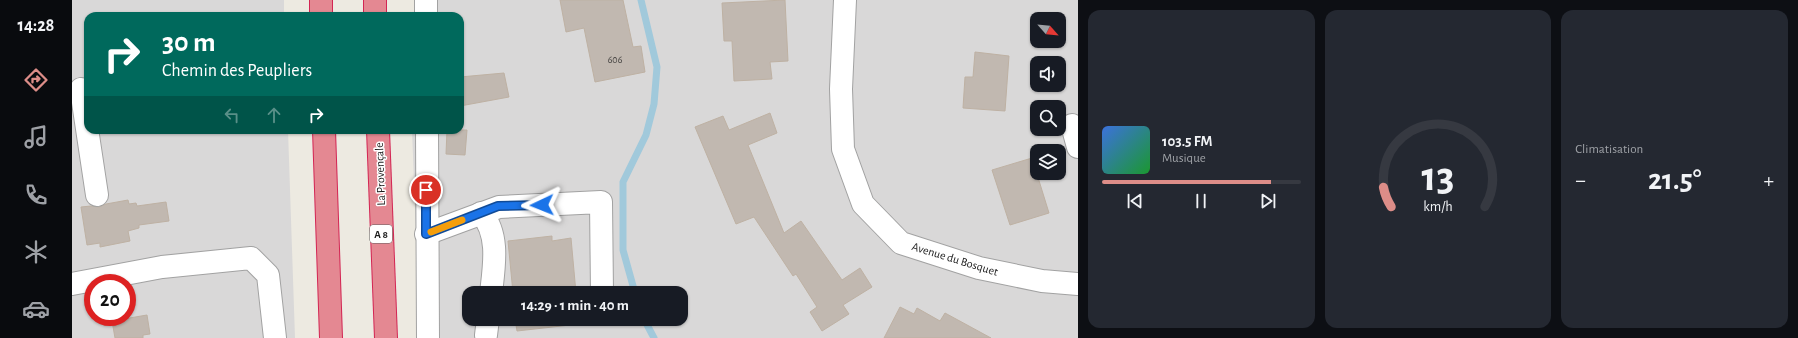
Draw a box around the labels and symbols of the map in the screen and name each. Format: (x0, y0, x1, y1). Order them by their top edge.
north arrow (1030, 12, 1066, 48)
house number: 606 (608, 55, 623, 65)
street label: La Provençale (373, 142, 387, 206)
pin (409, 173, 443, 207)
position arrow (521, 184, 563, 226)
road number: A 8 (370, 225, 392, 243)
street label: Avenue du Bosquet (910, 240, 1000, 278)
speed limit sign: 20 (84, 274, 136, 326)

